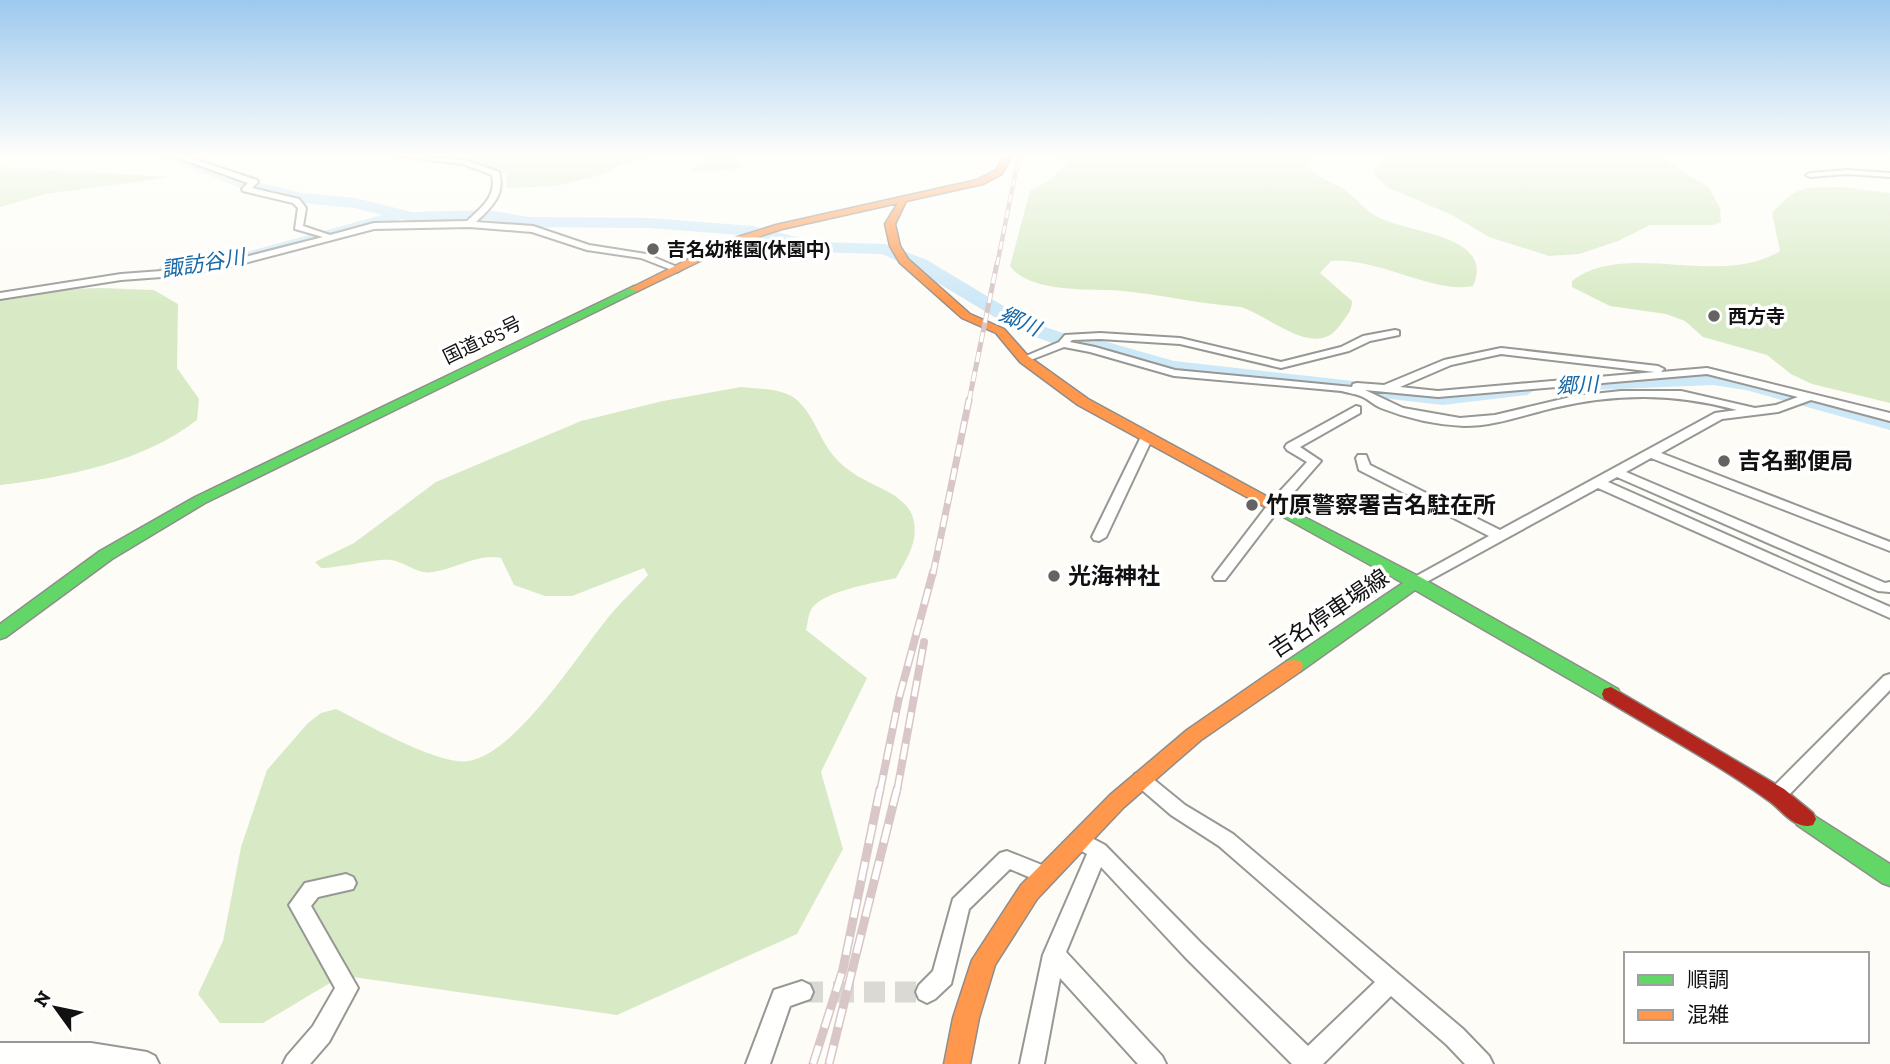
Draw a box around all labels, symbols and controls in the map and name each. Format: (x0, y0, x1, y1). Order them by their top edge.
place label: 吉名幼稚園(休園中) (667, 238, 830, 261)
marker: 吉名幼稚園(休園中) (645, 241, 661, 257)
water label: 諏訪谷川 (160, 244, 248, 282)
water label: 郷川 (996, 301, 1046, 342)
place label: 西方寺 (1728, 305, 1785, 328)
marker: 西方寺 (1706, 308, 1722, 324)
street label: 国道185号 (439, 311, 525, 369)
water label: 郷川 (1555, 371, 1601, 399)
place label: 吉名郵便局 (1738, 447, 1853, 475)
marker: 吉名郵便局 (1716, 453, 1732, 469)
place label: 竹原警察署吉名駐在所 (1266, 491, 1496, 519)
marker: 竹原警察署吉名駐在所 (1244, 497, 1260, 513)
place label: 光海神社 (1068, 562, 1160, 590)
street label: 吉名停車場線 (1264, 563, 1394, 663)
marker: 光海神社 (1046, 568, 1062, 584)
legend (1624, 952, 1869, 1043)
text: 順調 (1687, 967, 1729, 992)
north arrow (21, 973, 91, 1043)
text: N (29, 987, 56, 1011)
text: 混雑 (1687, 1002, 1729, 1027)

